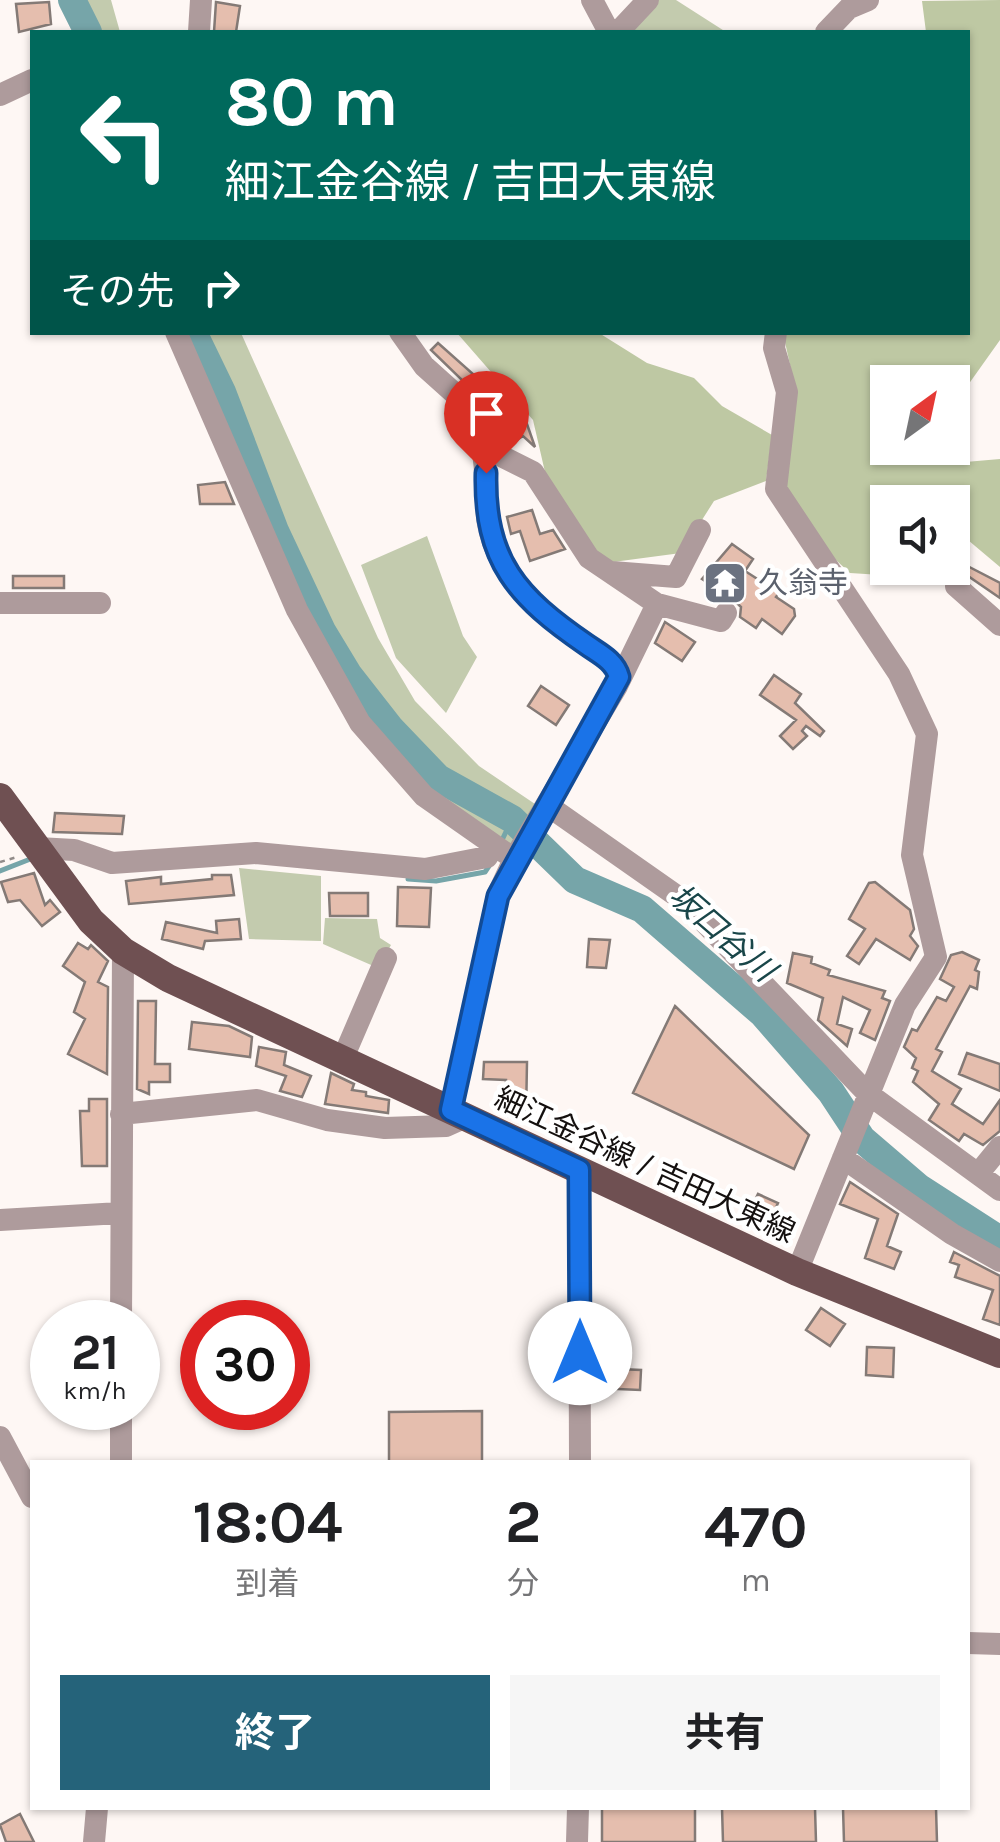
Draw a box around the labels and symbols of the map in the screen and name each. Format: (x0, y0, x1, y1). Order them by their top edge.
north arrow (870, 365, 970, 465)
pin (444, 371, 529, 474)
temple icon: 久翁寺 (702, 560, 748, 606)
place label: 久翁寺 (758, 565, 848, 601)
water label: 坂口谷川 (662, 877, 785, 991)
street label: 細江金谷線 / 吉田大東線 (489, 1080, 801, 1250)
speed limit sign: 30 (180, 1300, 310, 1430)
position arrow (528, 1301, 632, 1405)

